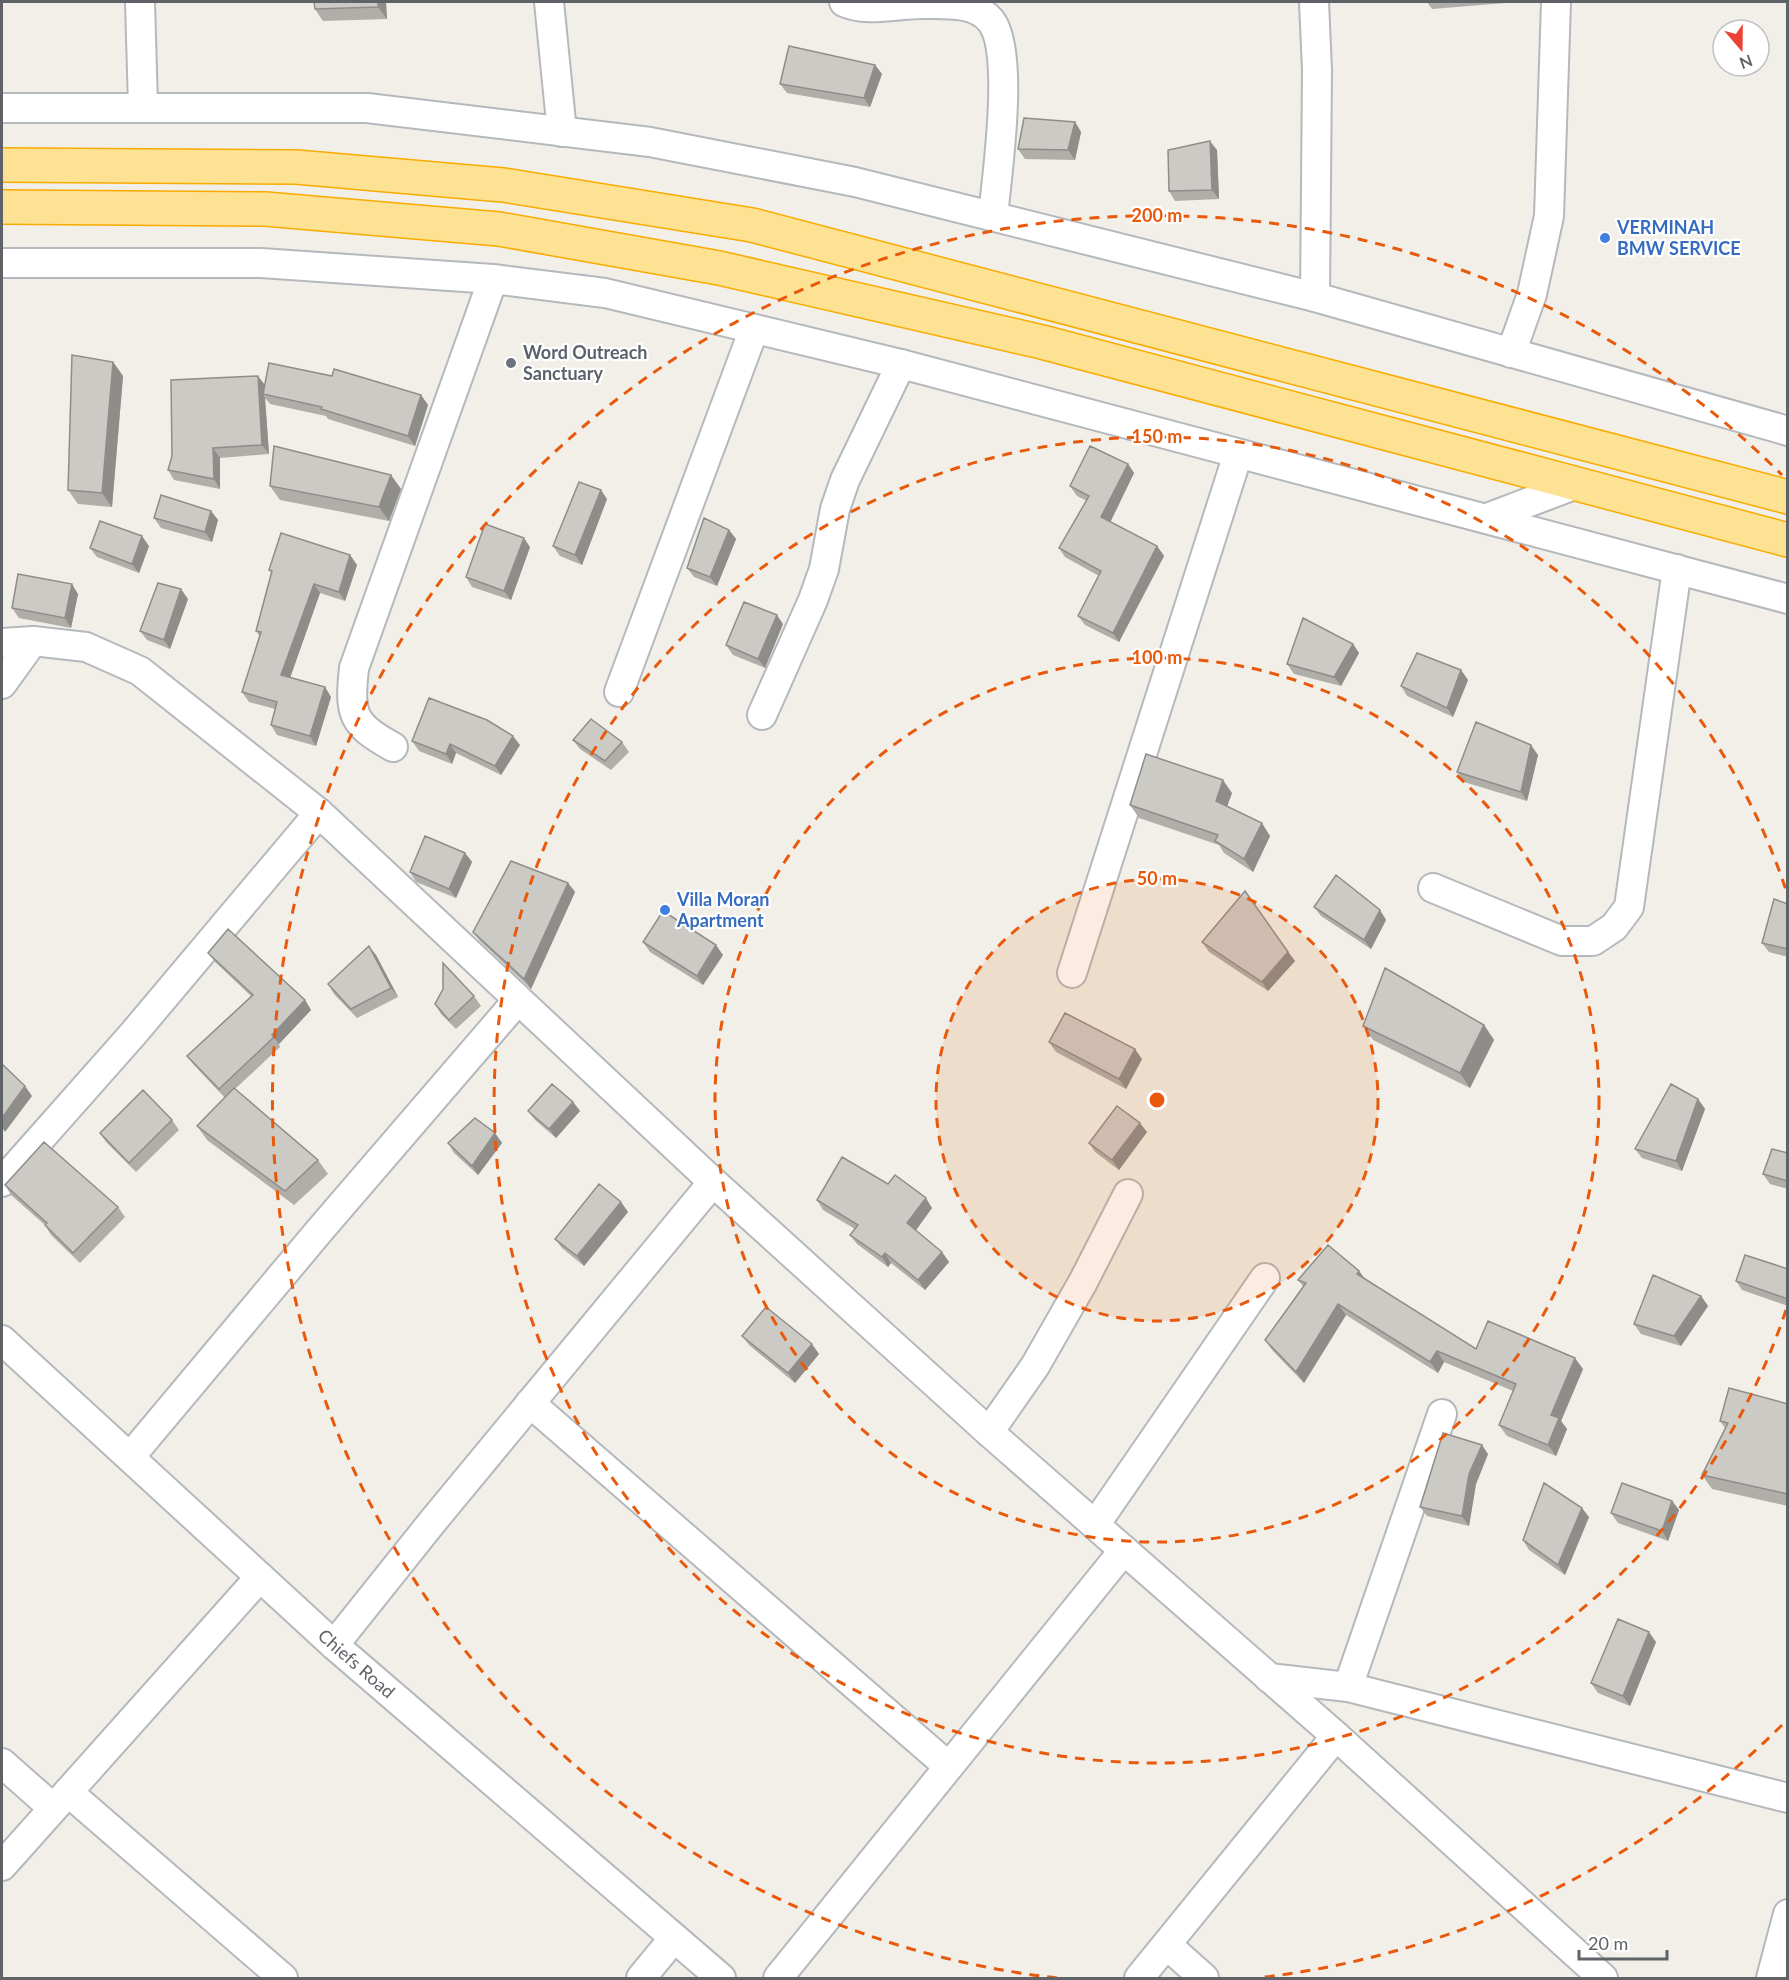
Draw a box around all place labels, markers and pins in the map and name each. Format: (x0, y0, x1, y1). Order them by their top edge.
place label: VERMINAH BMW SERVICE (1616, 216, 1741, 259)
marker: VERMINAH BMW SERVICE (1598, 231, 1612, 245)
place label: Word Outreach Sanctuary (523, 341, 648, 384)
marker: Word Outreach Sanctuary (504, 356, 518, 370)
place label: Villa Moran Apartment (676, 888, 770, 931)
marker: Villa Moran Apartment (658, 903, 672, 917)
centre of rings (1147, 1090, 1167, 1110)

